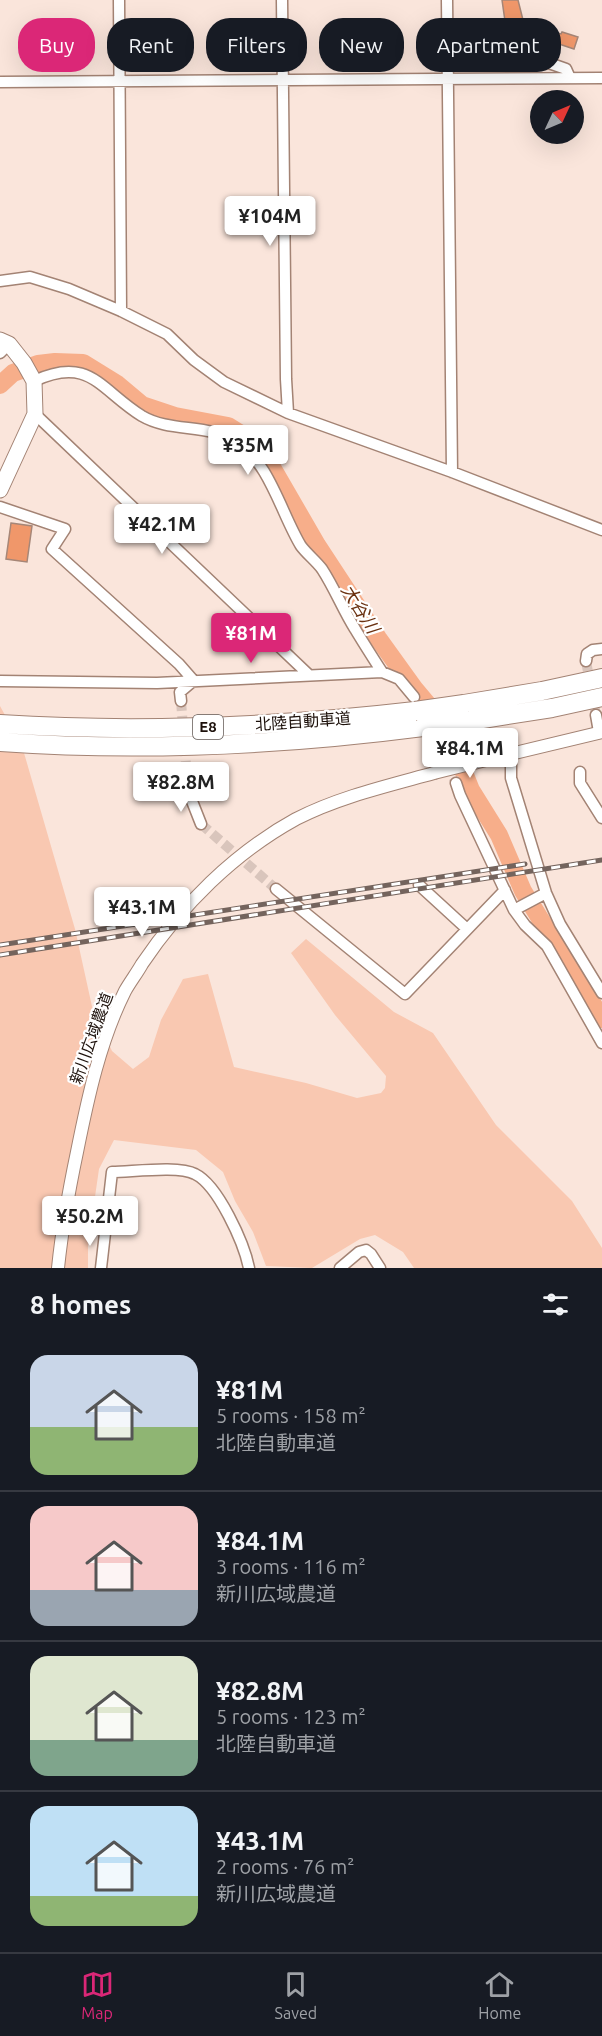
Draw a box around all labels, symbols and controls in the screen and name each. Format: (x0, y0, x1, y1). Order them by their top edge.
chip: Buy (18, 18, 95, 72)
chip: Rent (107, 18, 194, 72)
chip: Filters (206, 18, 307, 72)
chip: New (319, 18, 404, 72)
chip: Apartment (416, 18, 561, 72)
north arrow (530, 90, 584, 144)
map controls (530, 90, 584, 144)
pin: ¥104M (228, 196, 312, 247)
text: ¥104M (239, 204, 301, 227)
pin: ¥35M (212, 425, 284, 476)
text: ¥35M (222, 433, 274, 456)
pin: ¥42.1M (113, 504, 211, 555)
text: ¥42.1M (128, 512, 196, 535)
water label: 大谷川 (338, 580, 385, 638)
pin: ¥81M (215, 613, 287, 664)
text: ¥81M (225, 621, 277, 644)
street label: 北陸自動車道 (254, 709, 352, 733)
road number: E8 (193, 715, 223, 739)
pin: ¥84.1M (421, 728, 519, 779)
text: ¥84.1M (436, 736, 504, 759)
pin: ¥82.8M (132, 762, 230, 813)
text: ¥82.8M (147, 770, 215, 793)
pin: ¥43.1M (93, 887, 191, 938)
text: ¥43.1M (108, 895, 176, 918)
street label: 新川広域農道 (66, 990, 116, 1086)
pin: ¥50.2M (41, 1196, 139, 1247)
text: ¥50.2M (56, 1204, 124, 1227)
icon: filters (539, 1288, 572, 1321)
text: 8 homes (30, 1290, 131, 1319)
text: ¥81M (216, 1375, 283, 1404)
icon: home (78, 1379, 150, 1451)
text: 5 rooms · 158 m² (216, 1404, 366, 1427)
text: 北陸自動車道 (216, 1431, 336, 1454)
text: ¥84.1M (216, 1526, 304, 1555)
icon: home (78, 1530, 150, 1602)
text: 3 rooms · 116 m² (216, 1555, 366, 1578)
text: 新川広域農道 (216, 1582, 336, 1605)
text: ¥82.8M (216, 1676, 304, 1705)
icon: home (78, 1680, 150, 1752)
text: 5 rooms · 123 m² (216, 1705, 366, 1728)
text: 北陸自動車道 (216, 1732, 336, 1755)
text: ¥43.1M (216, 1826, 304, 1855)
icon: home (78, 1830, 150, 1902)
text: 2 rooms · 76 m² (216, 1855, 354, 1878)
text: 新川広域農道 (216, 1882, 336, 1905)
tab: Map (81, 1968, 114, 2022)
tab: Saved (275, 1968, 317, 2022)
tab: Home (478, 1968, 521, 2022)

